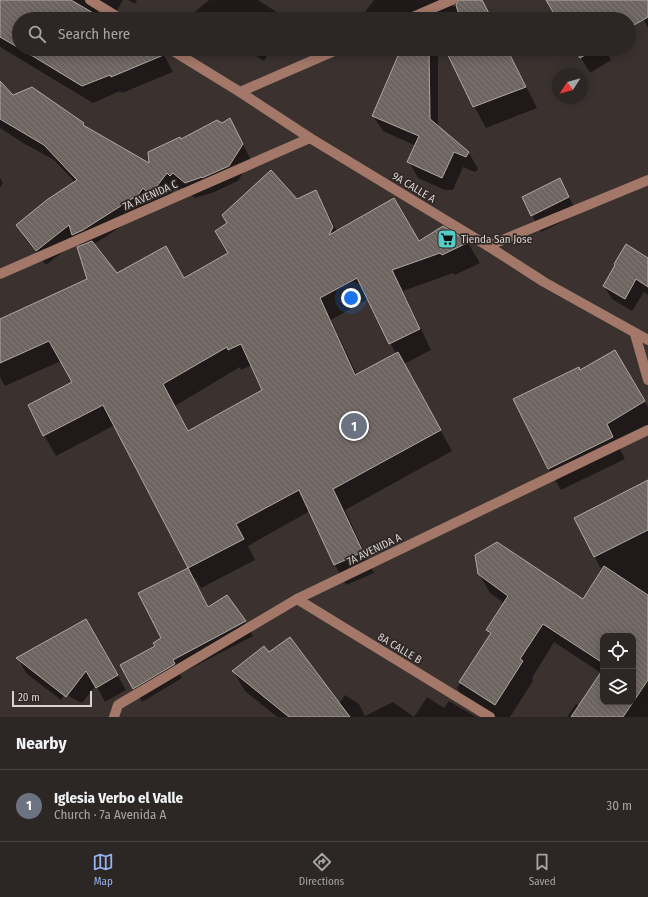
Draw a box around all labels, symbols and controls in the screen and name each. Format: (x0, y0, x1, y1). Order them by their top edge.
search box (12, 12, 636, 56)
icon: search (26, 23, 48, 45)
text: Search here (58, 25, 130, 43)
north arrow (552, 68, 588, 104)
street label: 9A CALLE A (390, 169, 438, 206)
street label: 7A AVENIDA C (121, 177, 180, 213)
supermarket icon: Tienda San Jose (436, 228, 458, 250)
place label: Tienda San Jose (461, 233, 532, 246)
your location (341, 288, 361, 308)
pin: 1 (341, 411, 367, 441)
street label: 7A AVENIDA A (345, 531, 404, 568)
street label: 8A CALLE B (375, 630, 424, 667)
map controls (600, 633, 636, 705)
button: locate (600, 633, 636, 669)
button: layers (600, 669, 636, 705)
scale bar (12, 689, 92, 708)
text: 20 m (18, 691, 40, 704)
text: Nearby (16, 733, 67, 754)
text: Iglesia Verbo el Valle (54, 789, 183, 807)
text: 1 (26, 798, 32, 813)
text: 30 m (606, 798, 632, 813)
text: Church · 7a Avenida A (54, 807, 166, 822)
tab: Map (92, 851, 114, 888)
tab: Directions (299, 851, 344, 888)
tab: Saved (529, 851, 556, 888)

